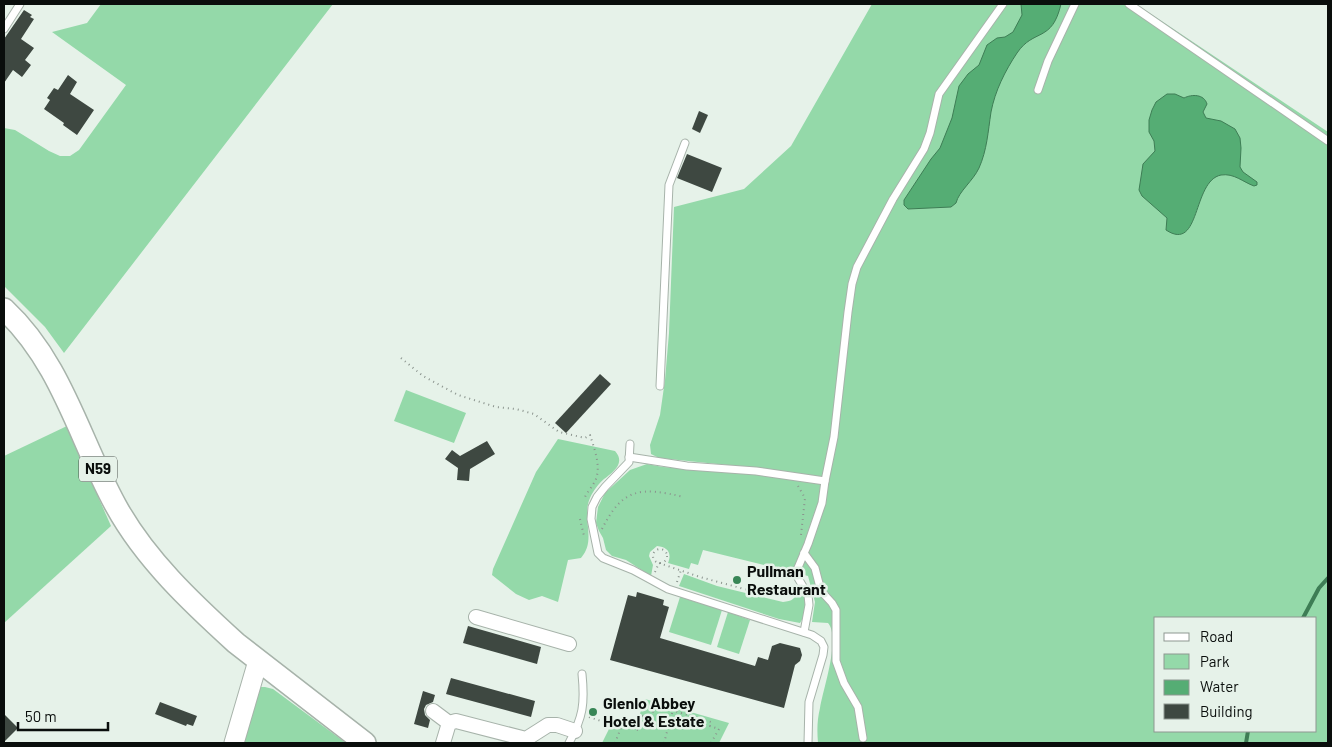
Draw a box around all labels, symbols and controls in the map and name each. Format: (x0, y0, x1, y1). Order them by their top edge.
road number: N59 (79, 456, 117, 482)
place label: Pullman Restaurant (747, 561, 826, 598)
marker: Pullman Restaurant (731, 574, 743, 586)
legend (1154, 617, 1317, 732)
text: Road (1200, 627, 1233, 645)
text: Park (1200, 652, 1230, 670)
text: Water (1200, 677, 1239, 695)
place label: Glenlo Abbey Hotel & Estate (603, 693, 705, 730)
scale bar (18, 700, 108, 732)
text: Building (1200, 702, 1253, 720)
marker: Glenlo Abbey Hotel & Estate (587, 706, 599, 718)
text: 50 m (25, 707, 57, 725)

